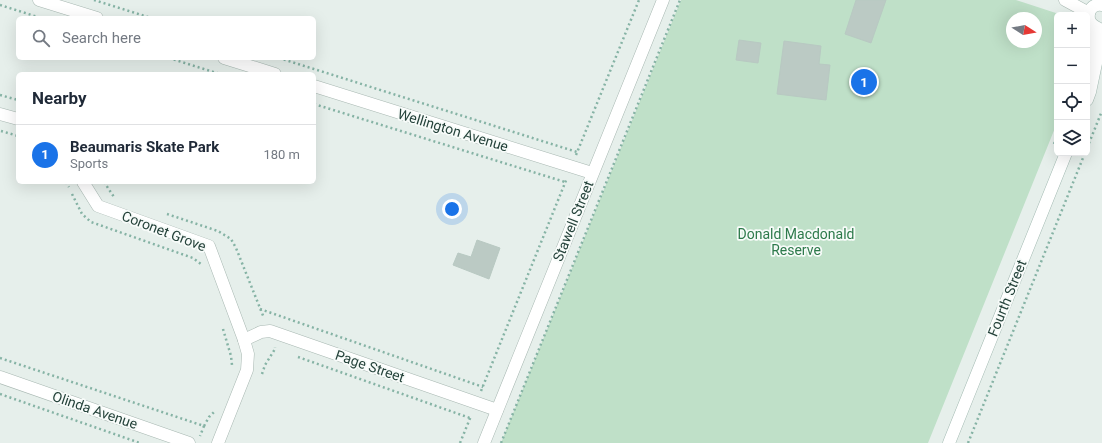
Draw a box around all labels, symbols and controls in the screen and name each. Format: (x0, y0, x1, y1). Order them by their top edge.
north arrow (1006, 12, 1042, 48)
map controls (1054, 12, 1090, 156)
button: + (1054, 12, 1090, 48)
search box (16, 16, 316, 60)
icon: search (30, 27, 52, 49)
text: Search here (62, 29, 141, 47)
button: − (1054, 48, 1090, 84)
pin: 1 (851, 67, 877, 97)
button: locate (1054, 84, 1090, 120)
text: Nearby (32, 88, 87, 108)
street label: Wellington Avenue (396, 106, 510, 154)
button: layers (1054, 120, 1090, 156)
text: Beaumaris Skate Park (70, 138, 219, 156)
text: 1 (41, 147, 49, 162)
text: 180 m (263, 147, 300, 162)
text: Sports (70, 156, 108, 171)
street label: Stawell Street (550, 178, 597, 264)
your location (442, 199, 462, 219)
street label: Coronet Grove (120, 208, 208, 254)
park label: Donald Macdonald Reserve (738, 226, 854, 258)
street label: Fourth Street (984, 257, 1030, 339)
street label: Page Street (333, 347, 407, 385)
street label: Olinda Avenue (50, 388, 140, 432)

